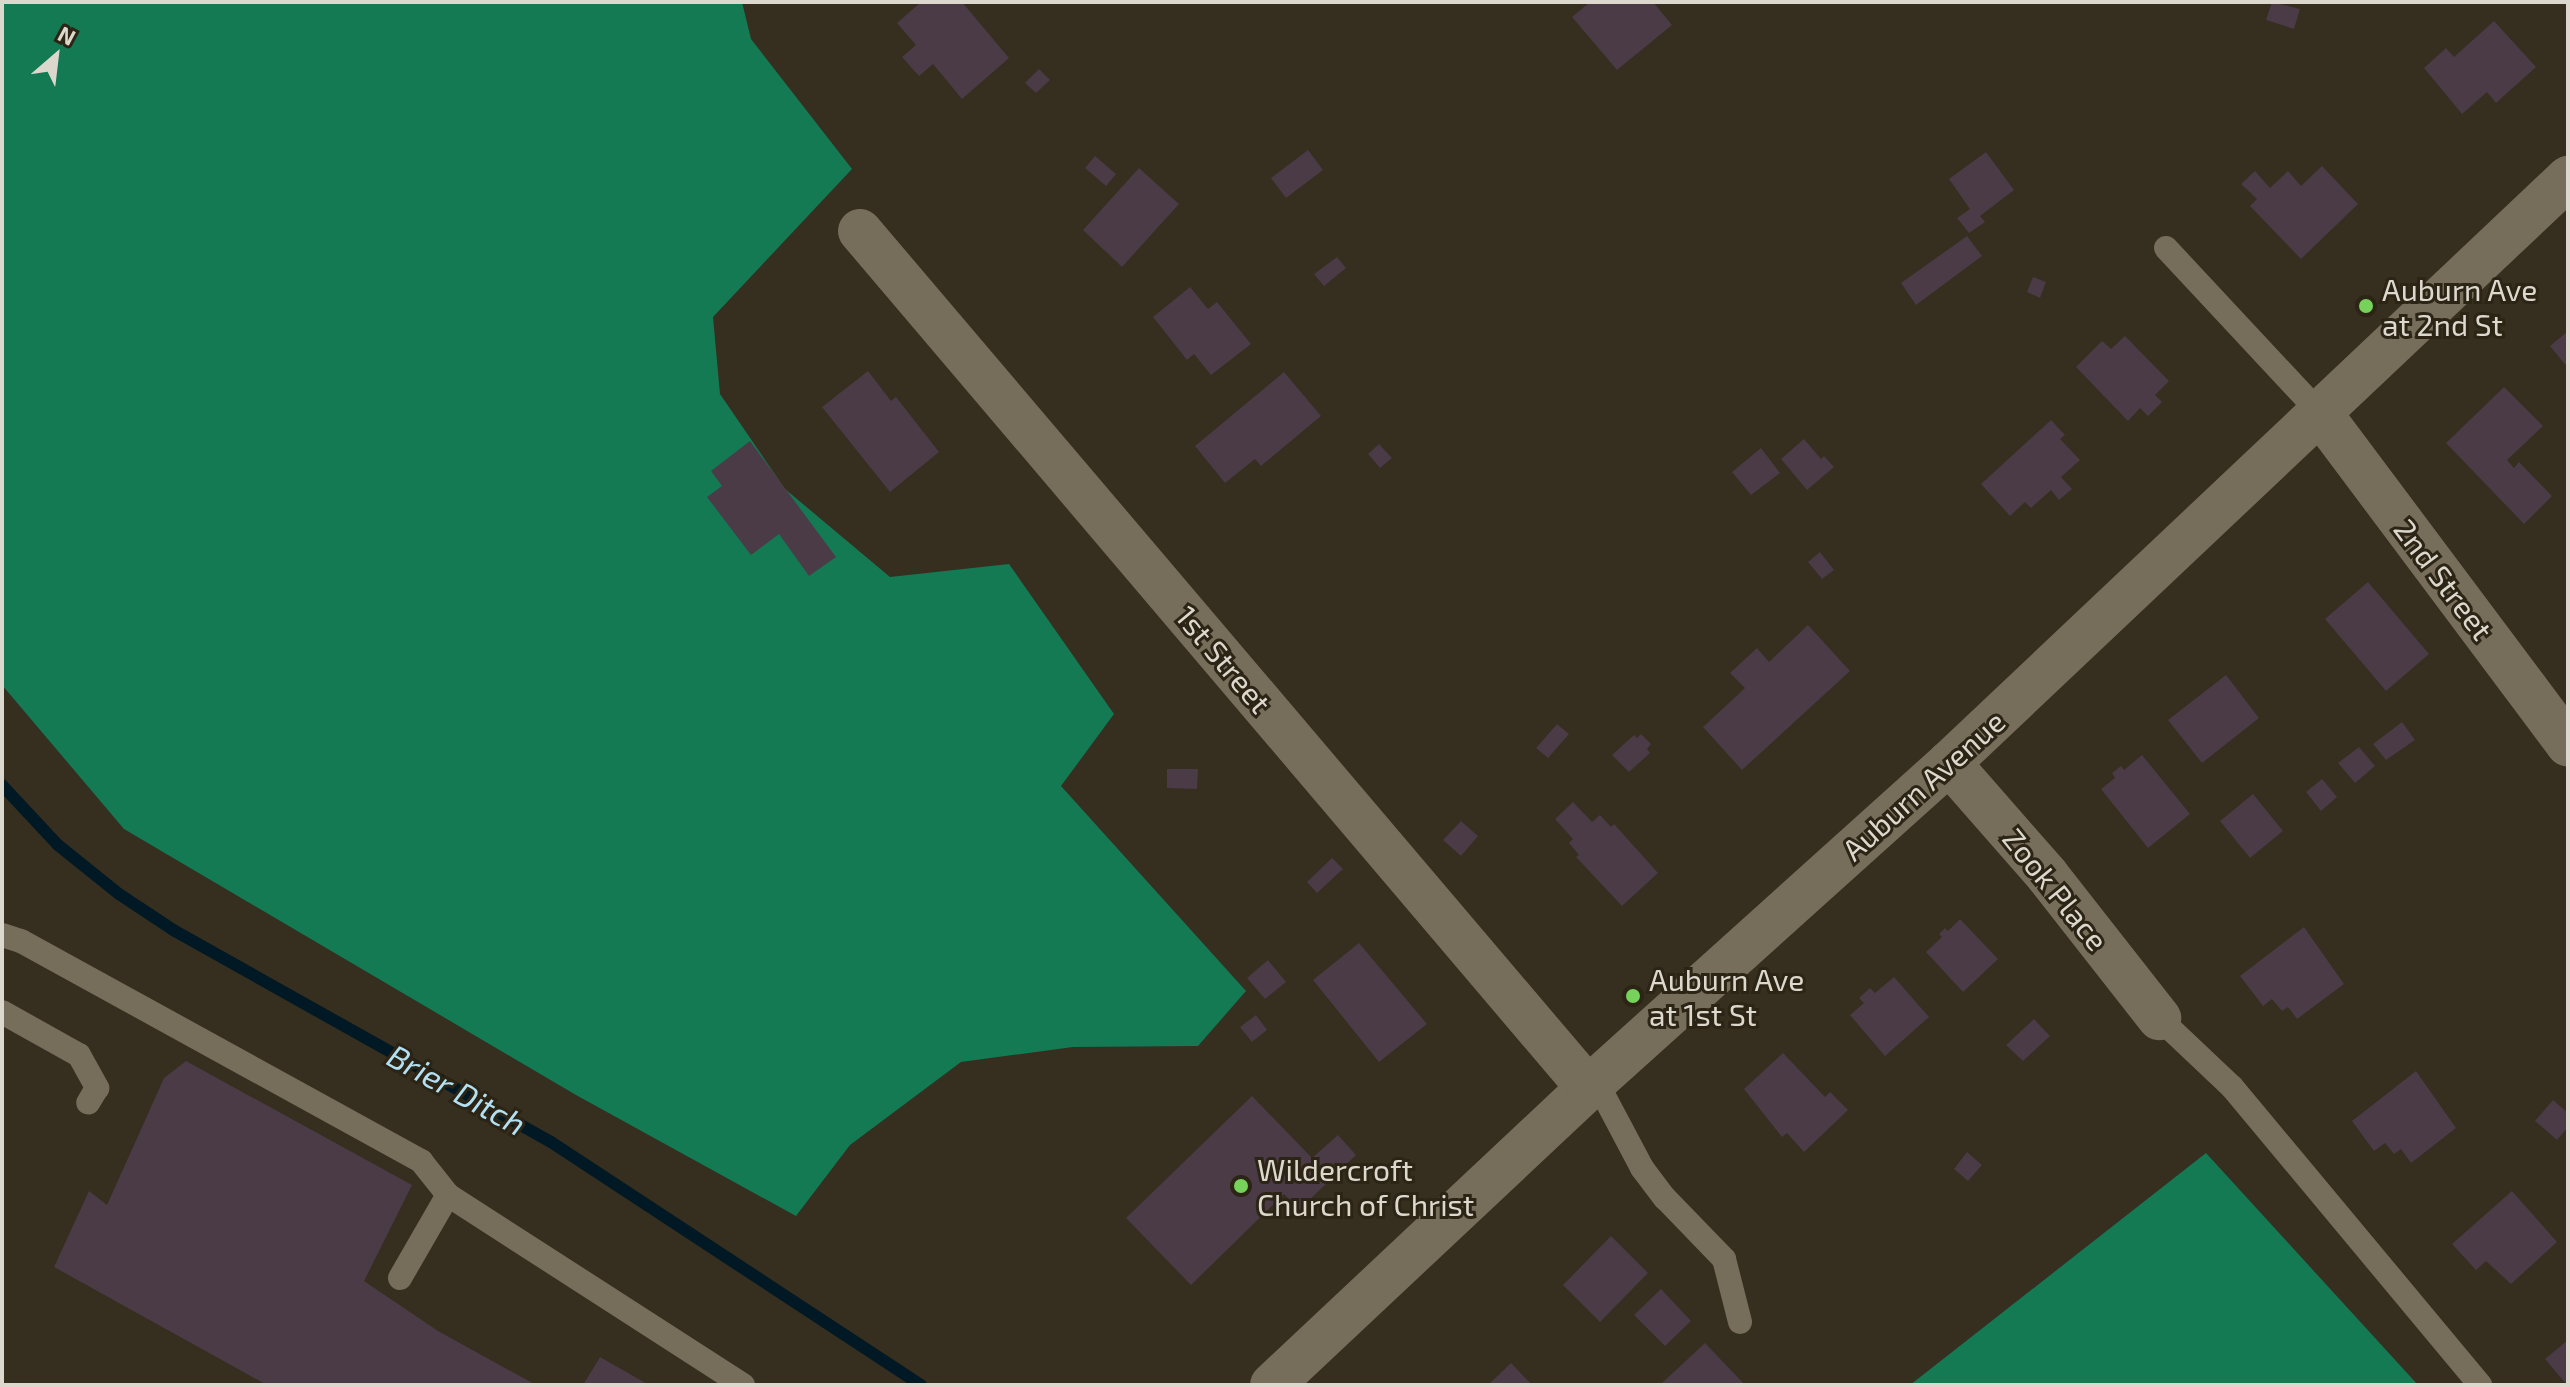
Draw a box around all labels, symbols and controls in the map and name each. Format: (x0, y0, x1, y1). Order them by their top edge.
north arrow (16, 16, 96, 96)
text: N (54, 20, 80, 50)
place label: Auburn Ave at 2nd St (2382, 271, 2538, 342)
marker: Auburn Ave at 2nd St (2357, 297, 2375, 315)
street label: 2nd Street (2387, 512, 2501, 646)
street label: 1st Street (1169, 598, 1279, 720)
street label: Auburn Avenue (1834, 702, 2012, 868)
street label: Zook Place (1996, 821, 2116, 957)
place label: Auburn Ave at 1st St (1649, 961, 1805, 1032)
marker: Auburn Ave at 1st St (1624, 987, 1642, 1005)
water label: Brier Ditch (381, 1035, 533, 1143)
place label: Wildercroft Church of Christ (1257, 1151, 1475, 1222)
marker: Wildercroft Church of Christ (1232, 1177, 1250, 1195)

